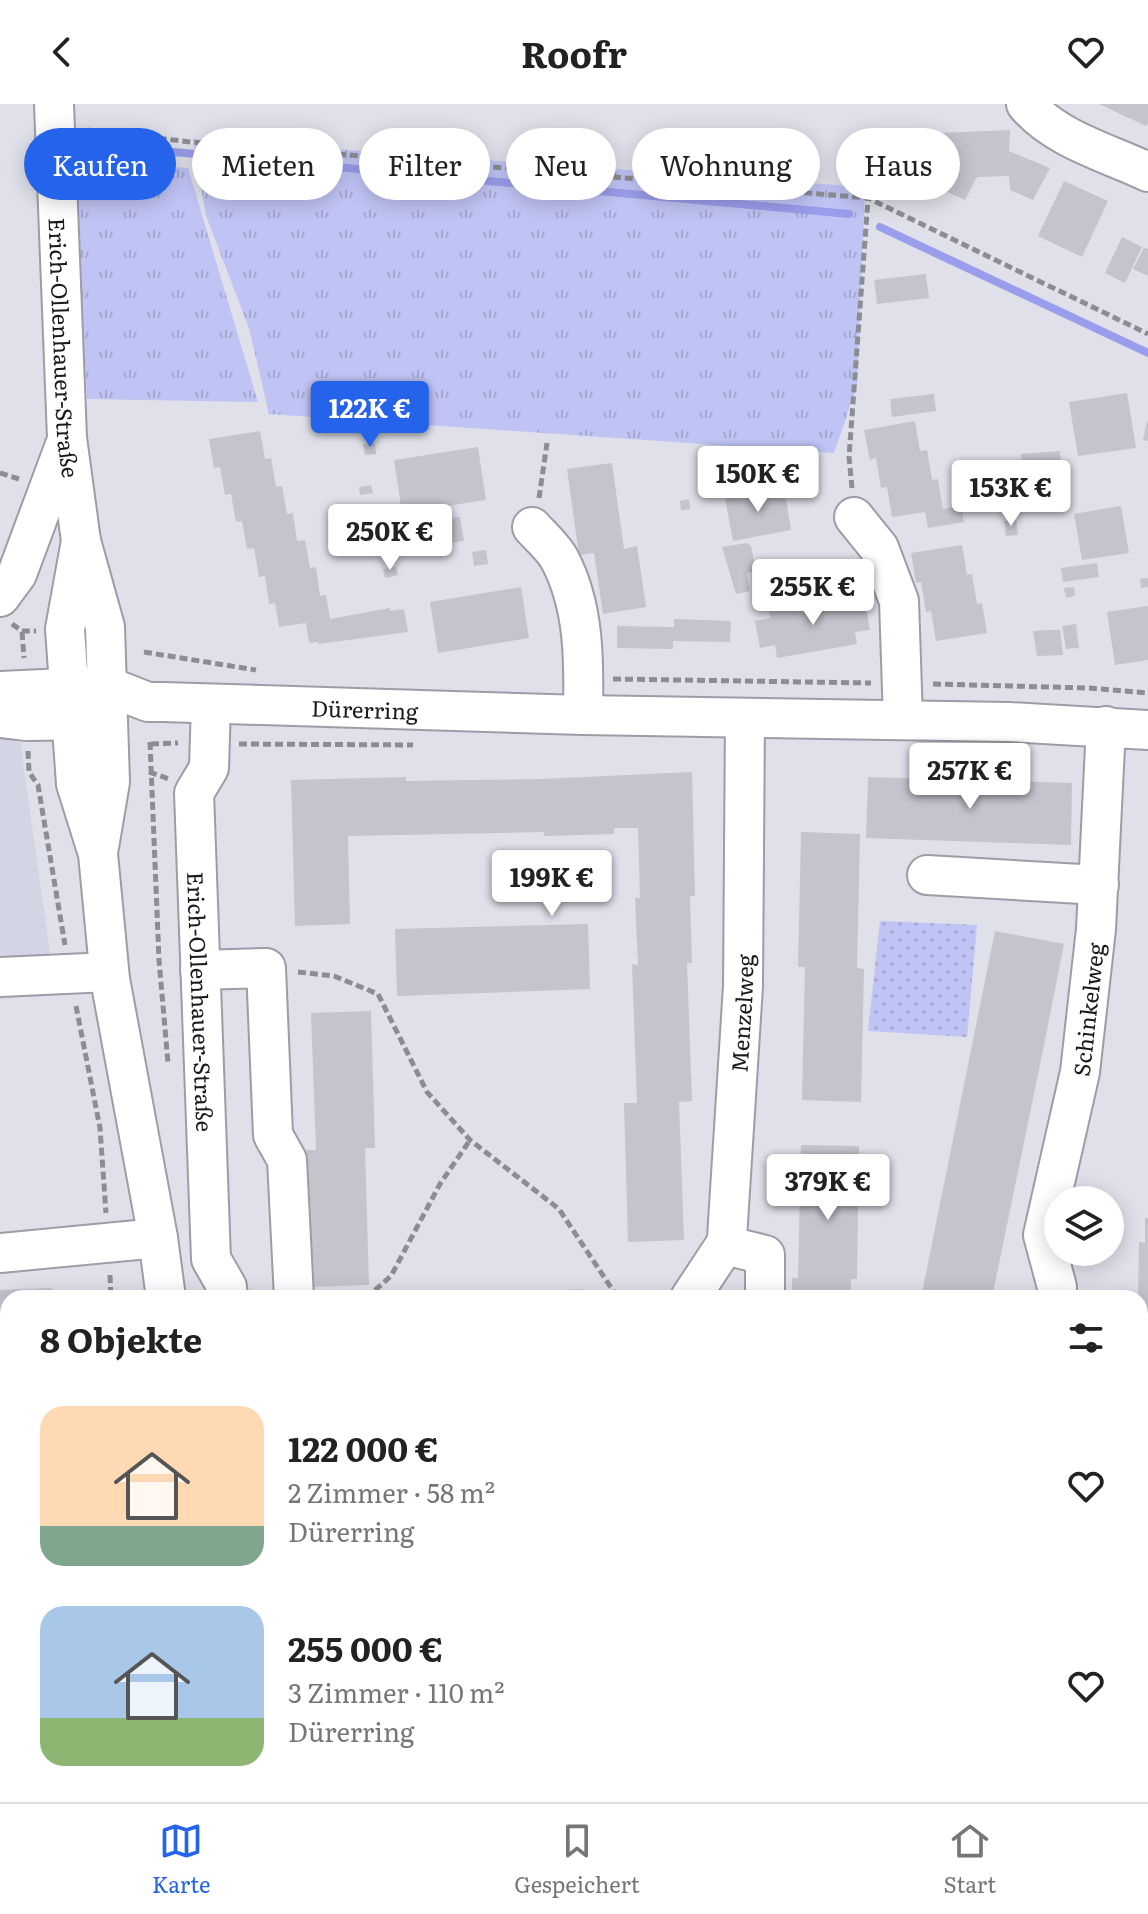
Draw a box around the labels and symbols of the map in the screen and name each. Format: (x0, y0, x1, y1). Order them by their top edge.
street label: Erich-Ollenhauer-Straße (42, 217, 89, 480)
pin: 122K € (305, 381, 435, 449)
pin: 150K € (693, 446, 823, 514)
pin: 153K € (946, 460, 1076, 528)
pin: 250K € (325, 504, 455, 572)
pin: 255K € (748, 559, 878, 627)
street label: Dürerring (311, 690, 420, 726)
pin: 257K € (905, 743, 1035, 811)
pin: 199K € (487, 850, 617, 918)
street label: Erich-Ollenhauer-Straße (180, 871, 223, 1132)
street label: Schinkelweg (1063, 940, 1111, 1078)
street label: Menzelweg (721, 953, 760, 1073)
pin: 379K € (763, 1154, 893, 1222)

